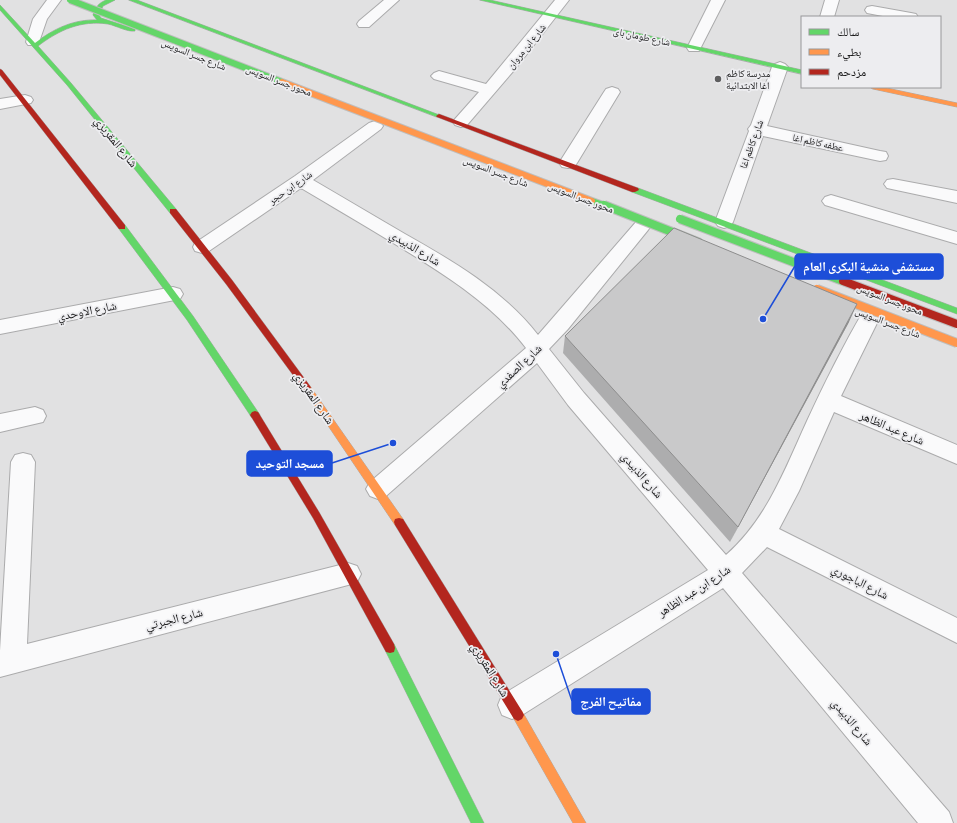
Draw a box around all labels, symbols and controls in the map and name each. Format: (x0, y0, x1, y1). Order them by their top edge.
legend (801, 16, 941, 88)
street label: شارع ابن مروان (505, 21, 549, 72)
street label: شارع طومان باى (612, 25, 672, 49)
text: سالك (837, 25, 859, 40)
street label: شارع جسر السويس (160, 37, 228, 74)
text: بطيء (837, 45, 861, 62)
street label: محور جسر السويس (244, 63, 314, 99)
text: مزدحم (837, 65, 866, 80)
place label: مدرسة كاظم اغا الابتدائية (726, 68, 771, 92)
marker: مدرسة كاظم اغا الابتدائية (713, 74, 723, 84)
street label: شارع المقريزي (89, 114, 141, 172)
street label: شارع كاظم اغا (738, 118, 767, 171)
street label: عطفه كاظم اغا (791, 132, 844, 155)
street label: شارع جسر السويس (461, 154, 530, 190)
street label: شارع ابن حجر (266, 168, 315, 208)
street label: محور جسر السويس (546, 180, 616, 216)
street label: شارع الذبيدي (386, 227, 443, 271)
callout: مستشفى منشية البكرى العام (795, 254, 943, 279)
text: مستشفى منشية البكرى العام (803, 259, 935, 276)
street label: محور جسر السويس (855, 282, 925, 318)
street label: شارع الاوحدي (56, 298, 119, 327)
street label: شارع جسر السويس (853, 305, 922, 341)
street label: شارع الصفدي (493, 341, 547, 393)
street label: شارع المقريزي (288, 369, 337, 429)
street label: شارع عبد الظاهر (856, 408, 926, 449)
street label: شارع الذبيدي (616, 449, 666, 503)
callout: مسجد التوحيد (247, 451, 332, 476)
text: مسجد التوحيد (255, 456, 325, 472)
street label: شارع ابن عبد الظاهر (654, 562, 734, 621)
street label: شارع الباجوري (828, 562, 891, 605)
street label: شارع الجبرتي (144, 605, 205, 636)
street label: شارع المقريزي (465, 640, 512, 701)
callout: مفاتيح الفرج (572, 689, 650, 714)
text: مفاتيح الفرج (580, 694, 642, 710)
street label: شارع الذبيدي (826, 696, 876, 750)

